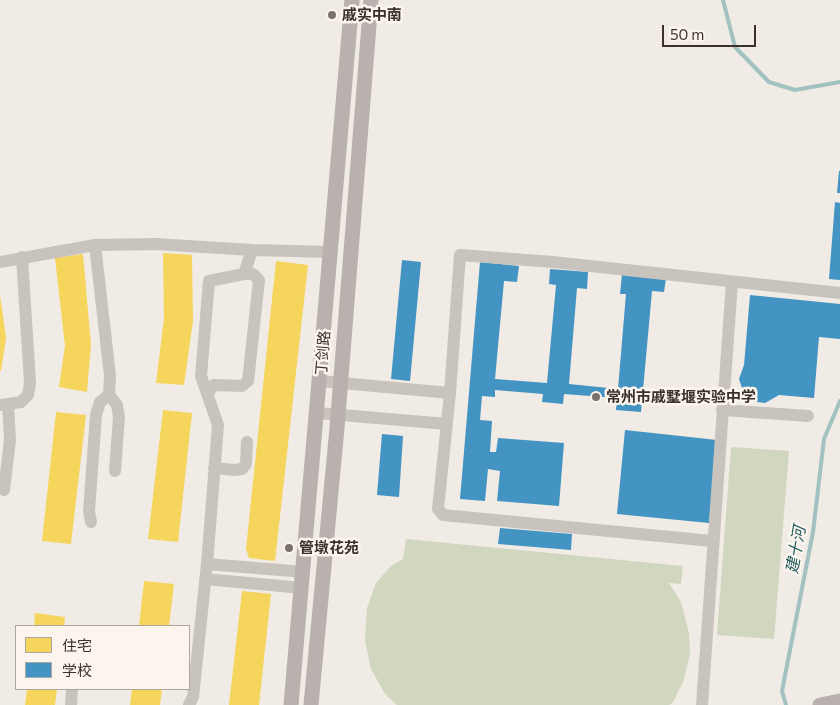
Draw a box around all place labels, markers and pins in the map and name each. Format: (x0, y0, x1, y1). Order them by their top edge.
place label: 戚实中南 (342, 6, 402, 24)
marker: 戚实中南 (326, 9, 338, 21)
place label: 常州市戚墅堰实验中学 (606, 388, 756, 406)
marker: 常州市戚墅堰实验中学 (590, 391, 602, 403)
place label: 管墩花苑 (299, 539, 359, 557)
marker: 管墩花苑 (283, 542, 295, 554)

